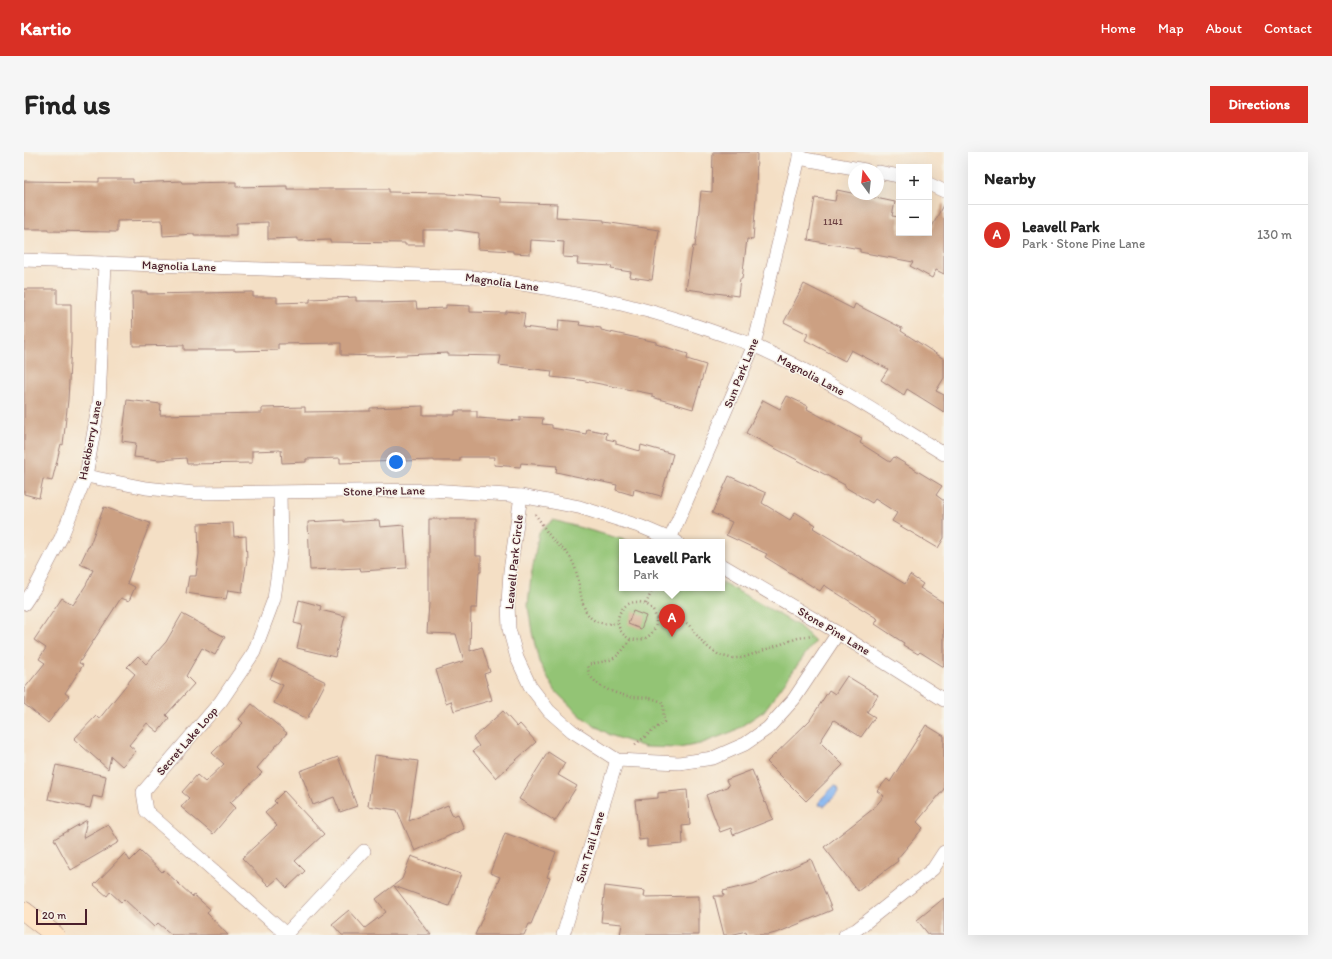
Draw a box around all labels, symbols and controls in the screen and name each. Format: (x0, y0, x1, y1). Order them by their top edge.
text: Kartio (20, 17, 71, 40)
text: Home (1101, 20, 1136, 37)
text: Map (1158, 20, 1184, 37)
text: About (1206, 20, 1242, 37)
text: Contact (1264, 20, 1312, 37)
button: Directions (1210, 86, 1308, 123)
text: Find us (24, 87, 111, 121)
north arrow (848, 164, 884, 200)
map controls (896, 164, 932, 236)
button: + (896, 164, 932, 200)
text: Nearby (984, 168, 1036, 188)
button: − (896, 200, 932, 236)
house number: 1141 (823, 215, 843, 228)
text: Leavell Park (1022, 218, 1100, 236)
text: A (993, 227, 1001, 242)
text: 130 m (1257, 227, 1292, 242)
text: Park · Stone Pine Lane (1022, 236, 1145, 251)
street label: Magnolia Lane (142, 258, 217, 274)
street label: Magnolia Lane (464, 270, 540, 294)
street label: Sun Park Lane (721, 336, 761, 410)
street label: Magnolia Lane (775, 351, 847, 399)
street label: Hackberry Lane (75, 399, 105, 481)
your location (386, 452, 406, 472)
street label: Stone Pine Lane (343, 483, 425, 499)
street label: Leavell Park Circle (502, 514, 526, 610)
popup (619, 539, 725, 591)
text: Leavell Park (633, 549, 711, 567)
text: Park (633, 567, 659, 582)
pin: A (659, 604, 685, 637)
street label: Stone Pine Lane (795, 604, 873, 658)
street label: Secret Lake Loop (153, 704, 221, 778)
street label: Sun Trail Lane (572, 809, 608, 884)
scale bar (36, 907, 87, 926)
text: 20 m (42, 909, 66, 922)

